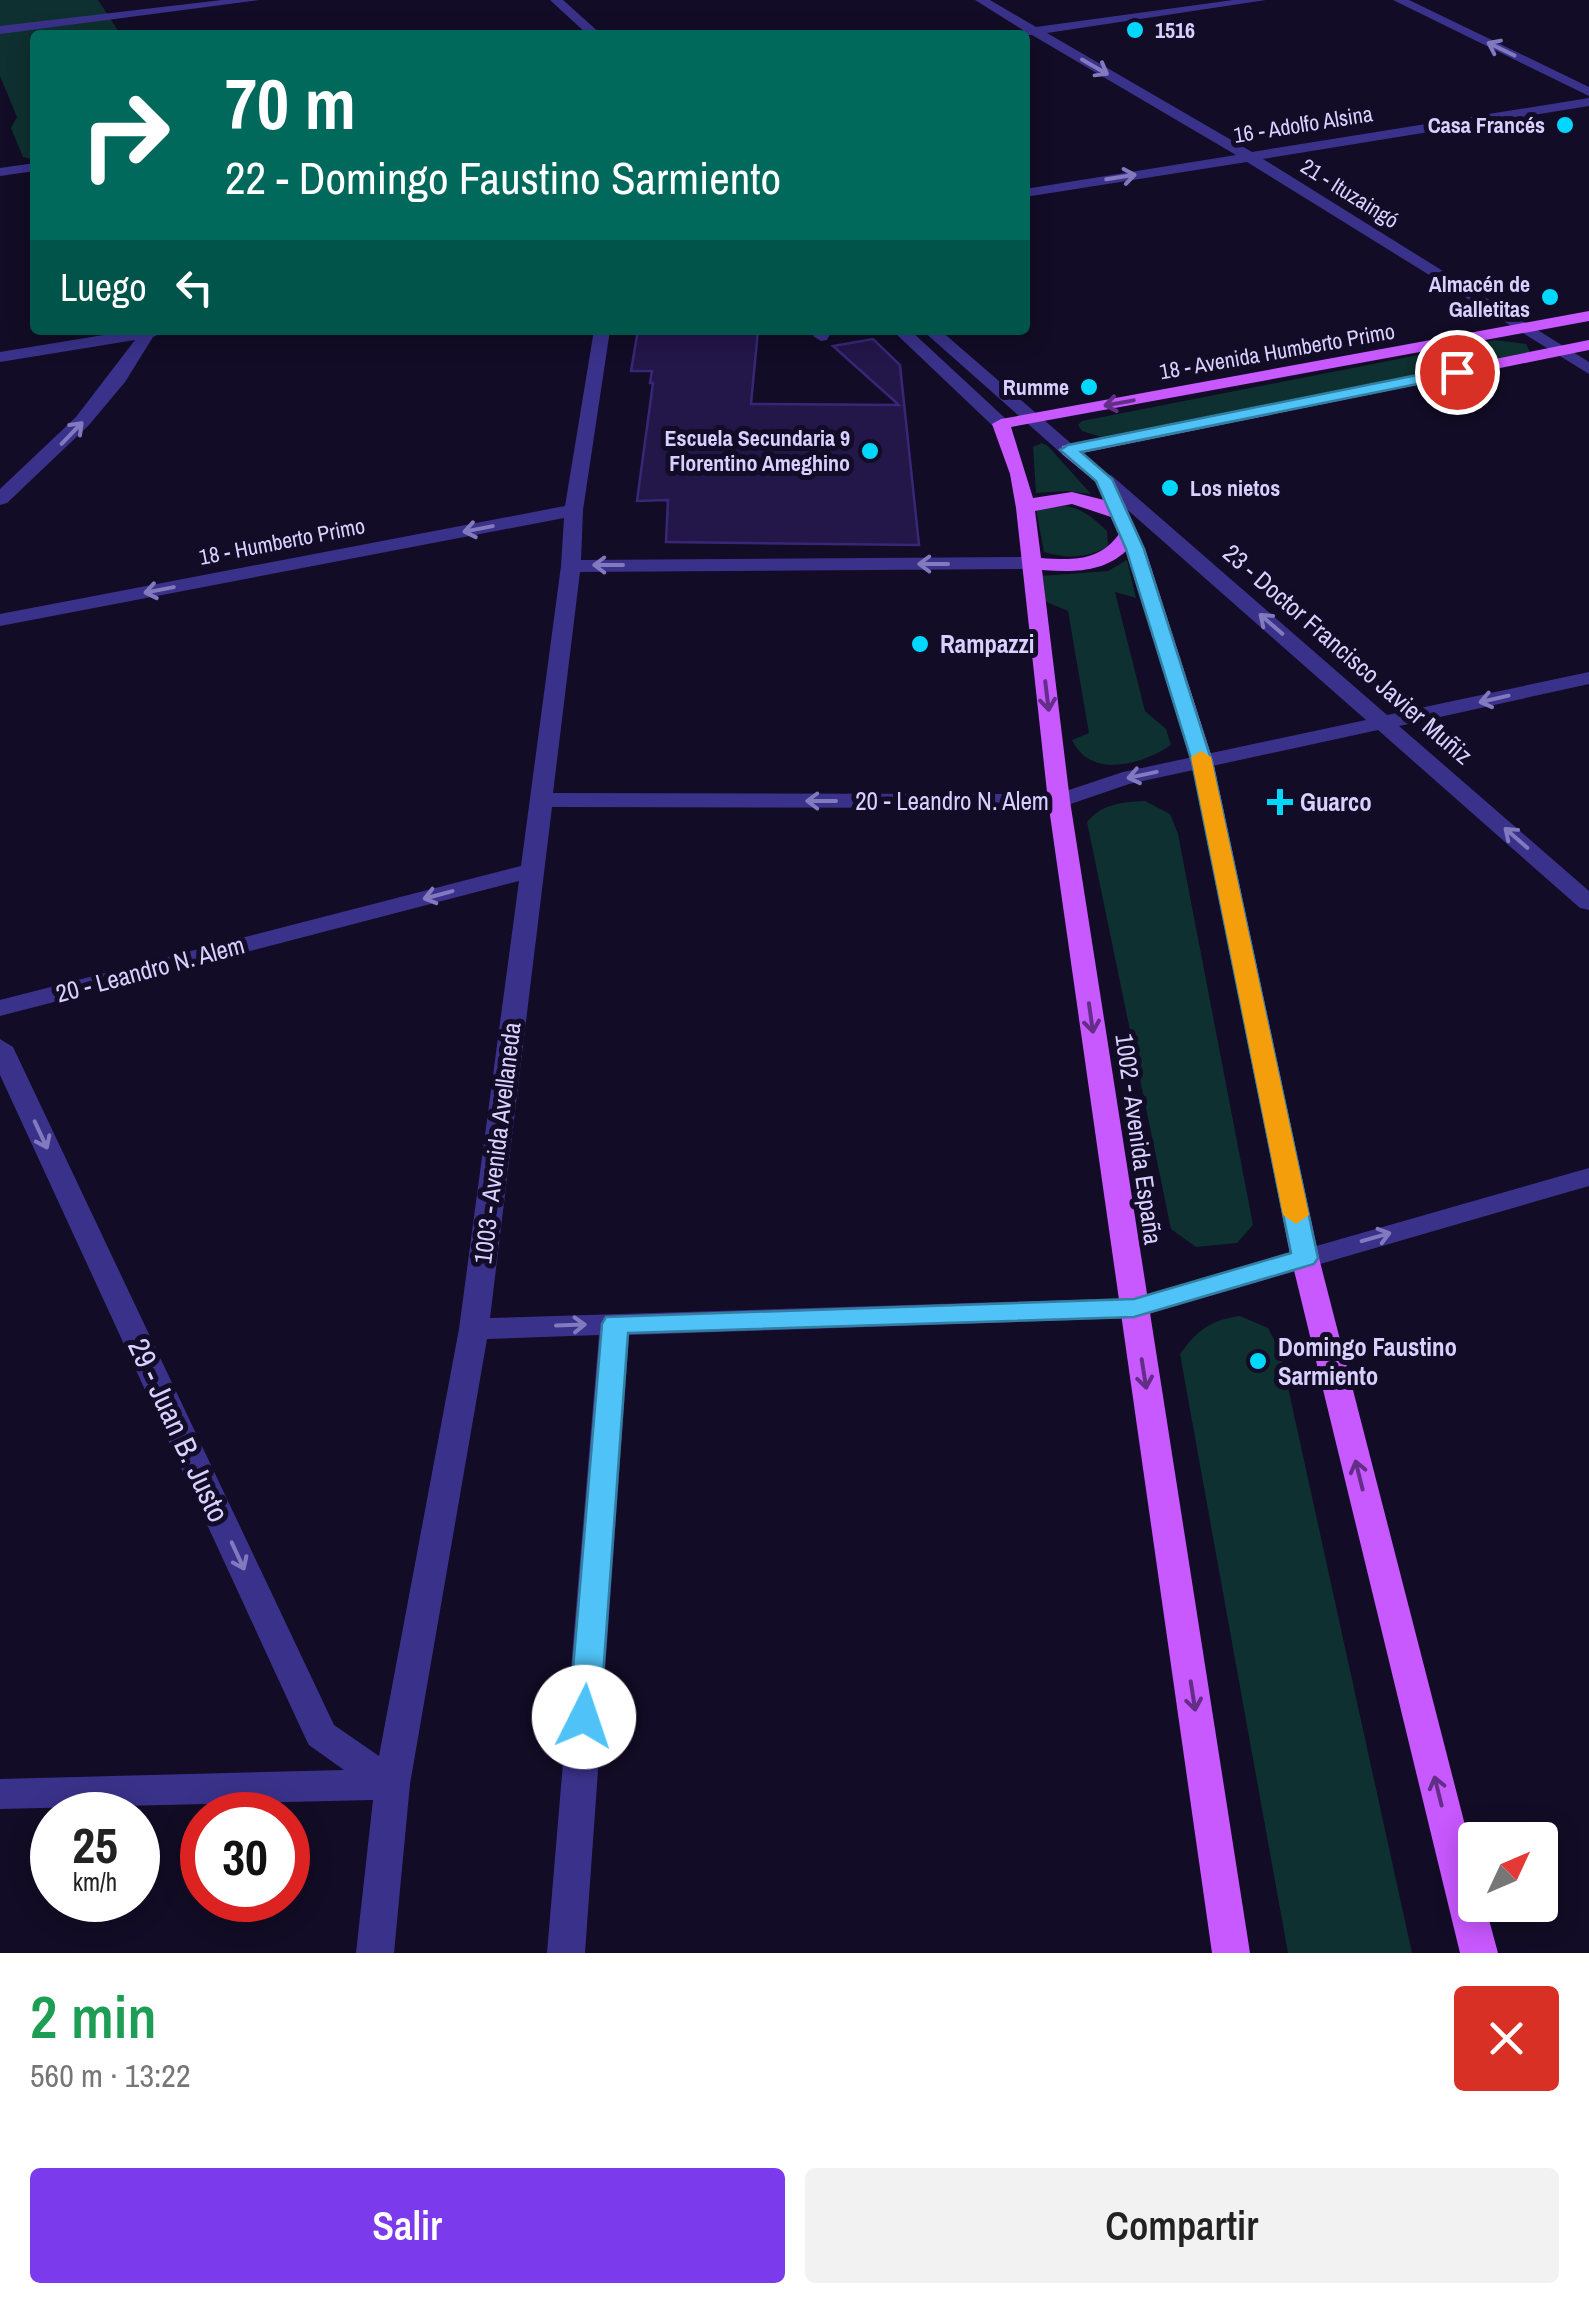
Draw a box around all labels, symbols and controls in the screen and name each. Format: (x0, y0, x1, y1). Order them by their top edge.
place label: 1516 (1155, 15, 1195, 45)
marker: 1516 (1124, 19, 1146, 41)
one-way arrow (1487, 39, 1517, 58)
text: 70 m (225, 57, 356, 151)
one-way arrow (1080, 57, 1109, 77)
icon: right (60, 70, 190, 200)
street label: 16 - Adolfo Alsina (1231, 98, 1375, 150)
place label: Casa Francés (1428, 110, 1545, 140)
marker: Casa Francés (1554, 114, 1576, 136)
text: 22 - Domingo Faustino Sarmiento (225, 147, 781, 208)
street label: 21 - Ituzaingó (1295, 151, 1405, 235)
one-way arrow (1104, 167, 1137, 186)
icon: left (167, 260, 222, 315)
text: Luego (60, 262, 147, 313)
place label: Almacén de Galletitas (1429, 269, 1530, 324)
marker: Almacén de Galletitas (1539, 286, 1561, 308)
street label: 18 - Avenida Humberto Primo (1157, 316, 1397, 386)
pin (1415, 330, 1500, 415)
icon: arrive (1430, 345, 1485, 400)
place label: Rumme (1003, 372, 1069, 402)
marker: Rumme (1078, 376, 1100, 398)
one-way arrow (1103, 394, 1136, 413)
one-way arrow (60, 422, 84, 446)
place label: Escuela Secundaria 9 Florentino Ameghino (664, 423, 850, 478)
marker: Escuela Secundaria 9 Florentino Ameghino (859, 440, 881, 462)
place label: Los nietos (1190, 473, 1280, 503)
marker: Los nietos (1159, 477, 1181, 499)
street label: 18 - Humberto Primo (196, 510, 368, 572)
one-way arrow (463, 520, 495, 539)
street label: 23 - Doctor Francisco Javier Muñiz (1216, 536, 1480, 772)
one-way arrow (918, 554, 950, 573)
one-way arrow (593, 556, 625, 575)
one-way arrow (143, 581, 175, 600)
one-way arrow (1259, 614, 1285, 636)
place label: Rampazzi (940, 627, 1035, 661)
marker: Rampazzi (909, 633, 931, 655)
one-way arrow (1038, 680, 1057, 712)
one-way arrow (1479, 691, 1511, 709)
one-way arrow (1127, 766, 1159, 785)
street label: 20 - Leandro N. Alem (855, 784, 1049, 818)
place label: Guarco (1300, 785, 1372, 819)
marker: Guarco (1269, 791, 1291, 813)
one-way arrow (806, 792, 838, 810)
one-way arrow (1504, 827, 1529, 850)
one-way arrow (423, 886, 454, 905)
street label: 20 - Leandro N. Alem (52, 928, 248, 1010)
one-way arrow (1083, 1001, 1101, 1034)
street label: 1003 - Avenida Avellaneda (465, 1020, 529, 1266)
street label: 1002 - Avenida España (1107, 1031, 1171, 1247)
one-way arrow (33, 1119, 52, 1149)
one-way arrow (1360, 1227, 1391, 1246)
one-way arrow (555, 1316, 587, 1335)
place label: Domingo Faustino Sarmiento (1278, 1330, 1457, 1393)
street label: 29 - Juan B. Justo (119, 1332, 239, 1528)
marker: Domingo Faustino Sarmiento (1247, 1350, 1269, 1372)
one-way arrow (1135, 1358, 1154, 1390)
one-way arrow (1349, 1460, 1368, 1491)
one-way arrow (230, 1540, 248, 1571)
position arrow (532, 1665, 636, 1769)
one-way arrow (1184, 1679, 1202, 1711)
one-way arrow (1428, 1776, 1447, 1807)
speed limit sign: 30 (180, 1792, 310, 1922)
text: 25 (72, 1811, 118, 1879)
north arrow (1458, 1822, 1558, 1922)
map controls (1458, 1822, 1558, 1922)
text: km/h (73, 1865, 117, 1899)
text: 2 min (30, 1976, 157, 2057)
button: close (1454, 1986, 1559, 2091)
text: 560 m · 13:22 (30, 2054, 190, 2097)
button: Salir (30, 2168, 785, 2283)
button: Compartir (805, 2168, 1559, 2283)

